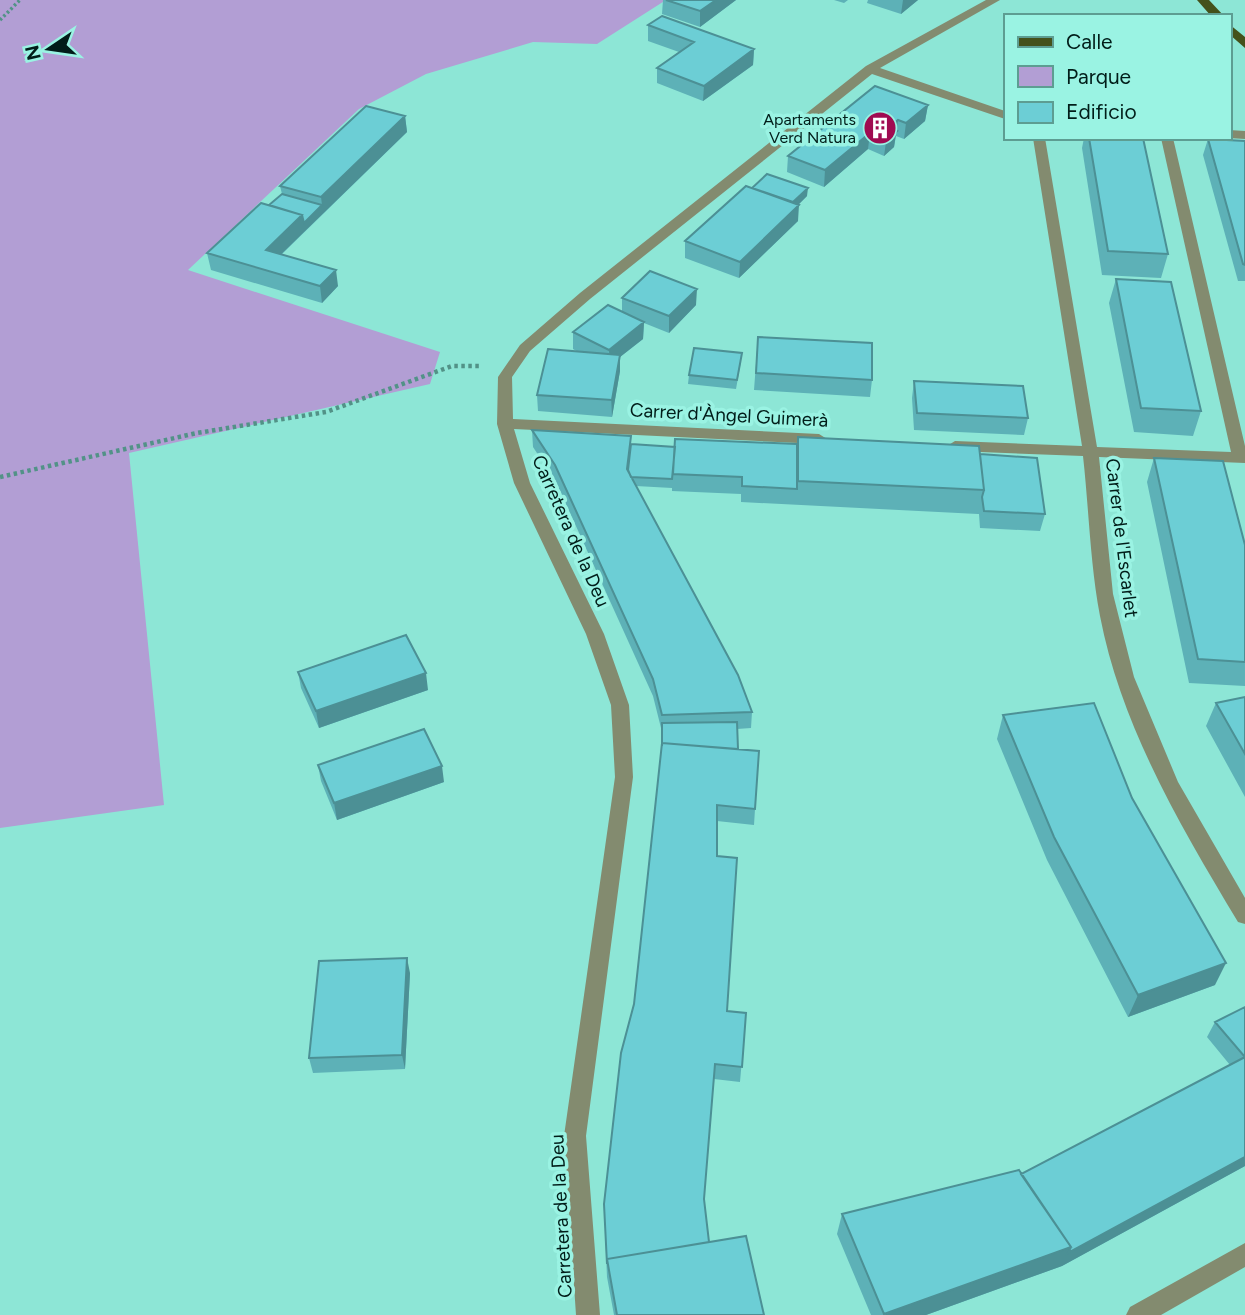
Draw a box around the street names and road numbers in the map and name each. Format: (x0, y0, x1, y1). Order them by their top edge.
street label: Carrer d'Àngel Guimerà (629, 398, 829, 432)
street label: Carretera de la Deu (527, 452, 615, 610)
street label: Carrer de l'Escarlet (1101, 457, 1143, 619)
street label: Carretera de la Deu (545, 1134, 577, 1298)

